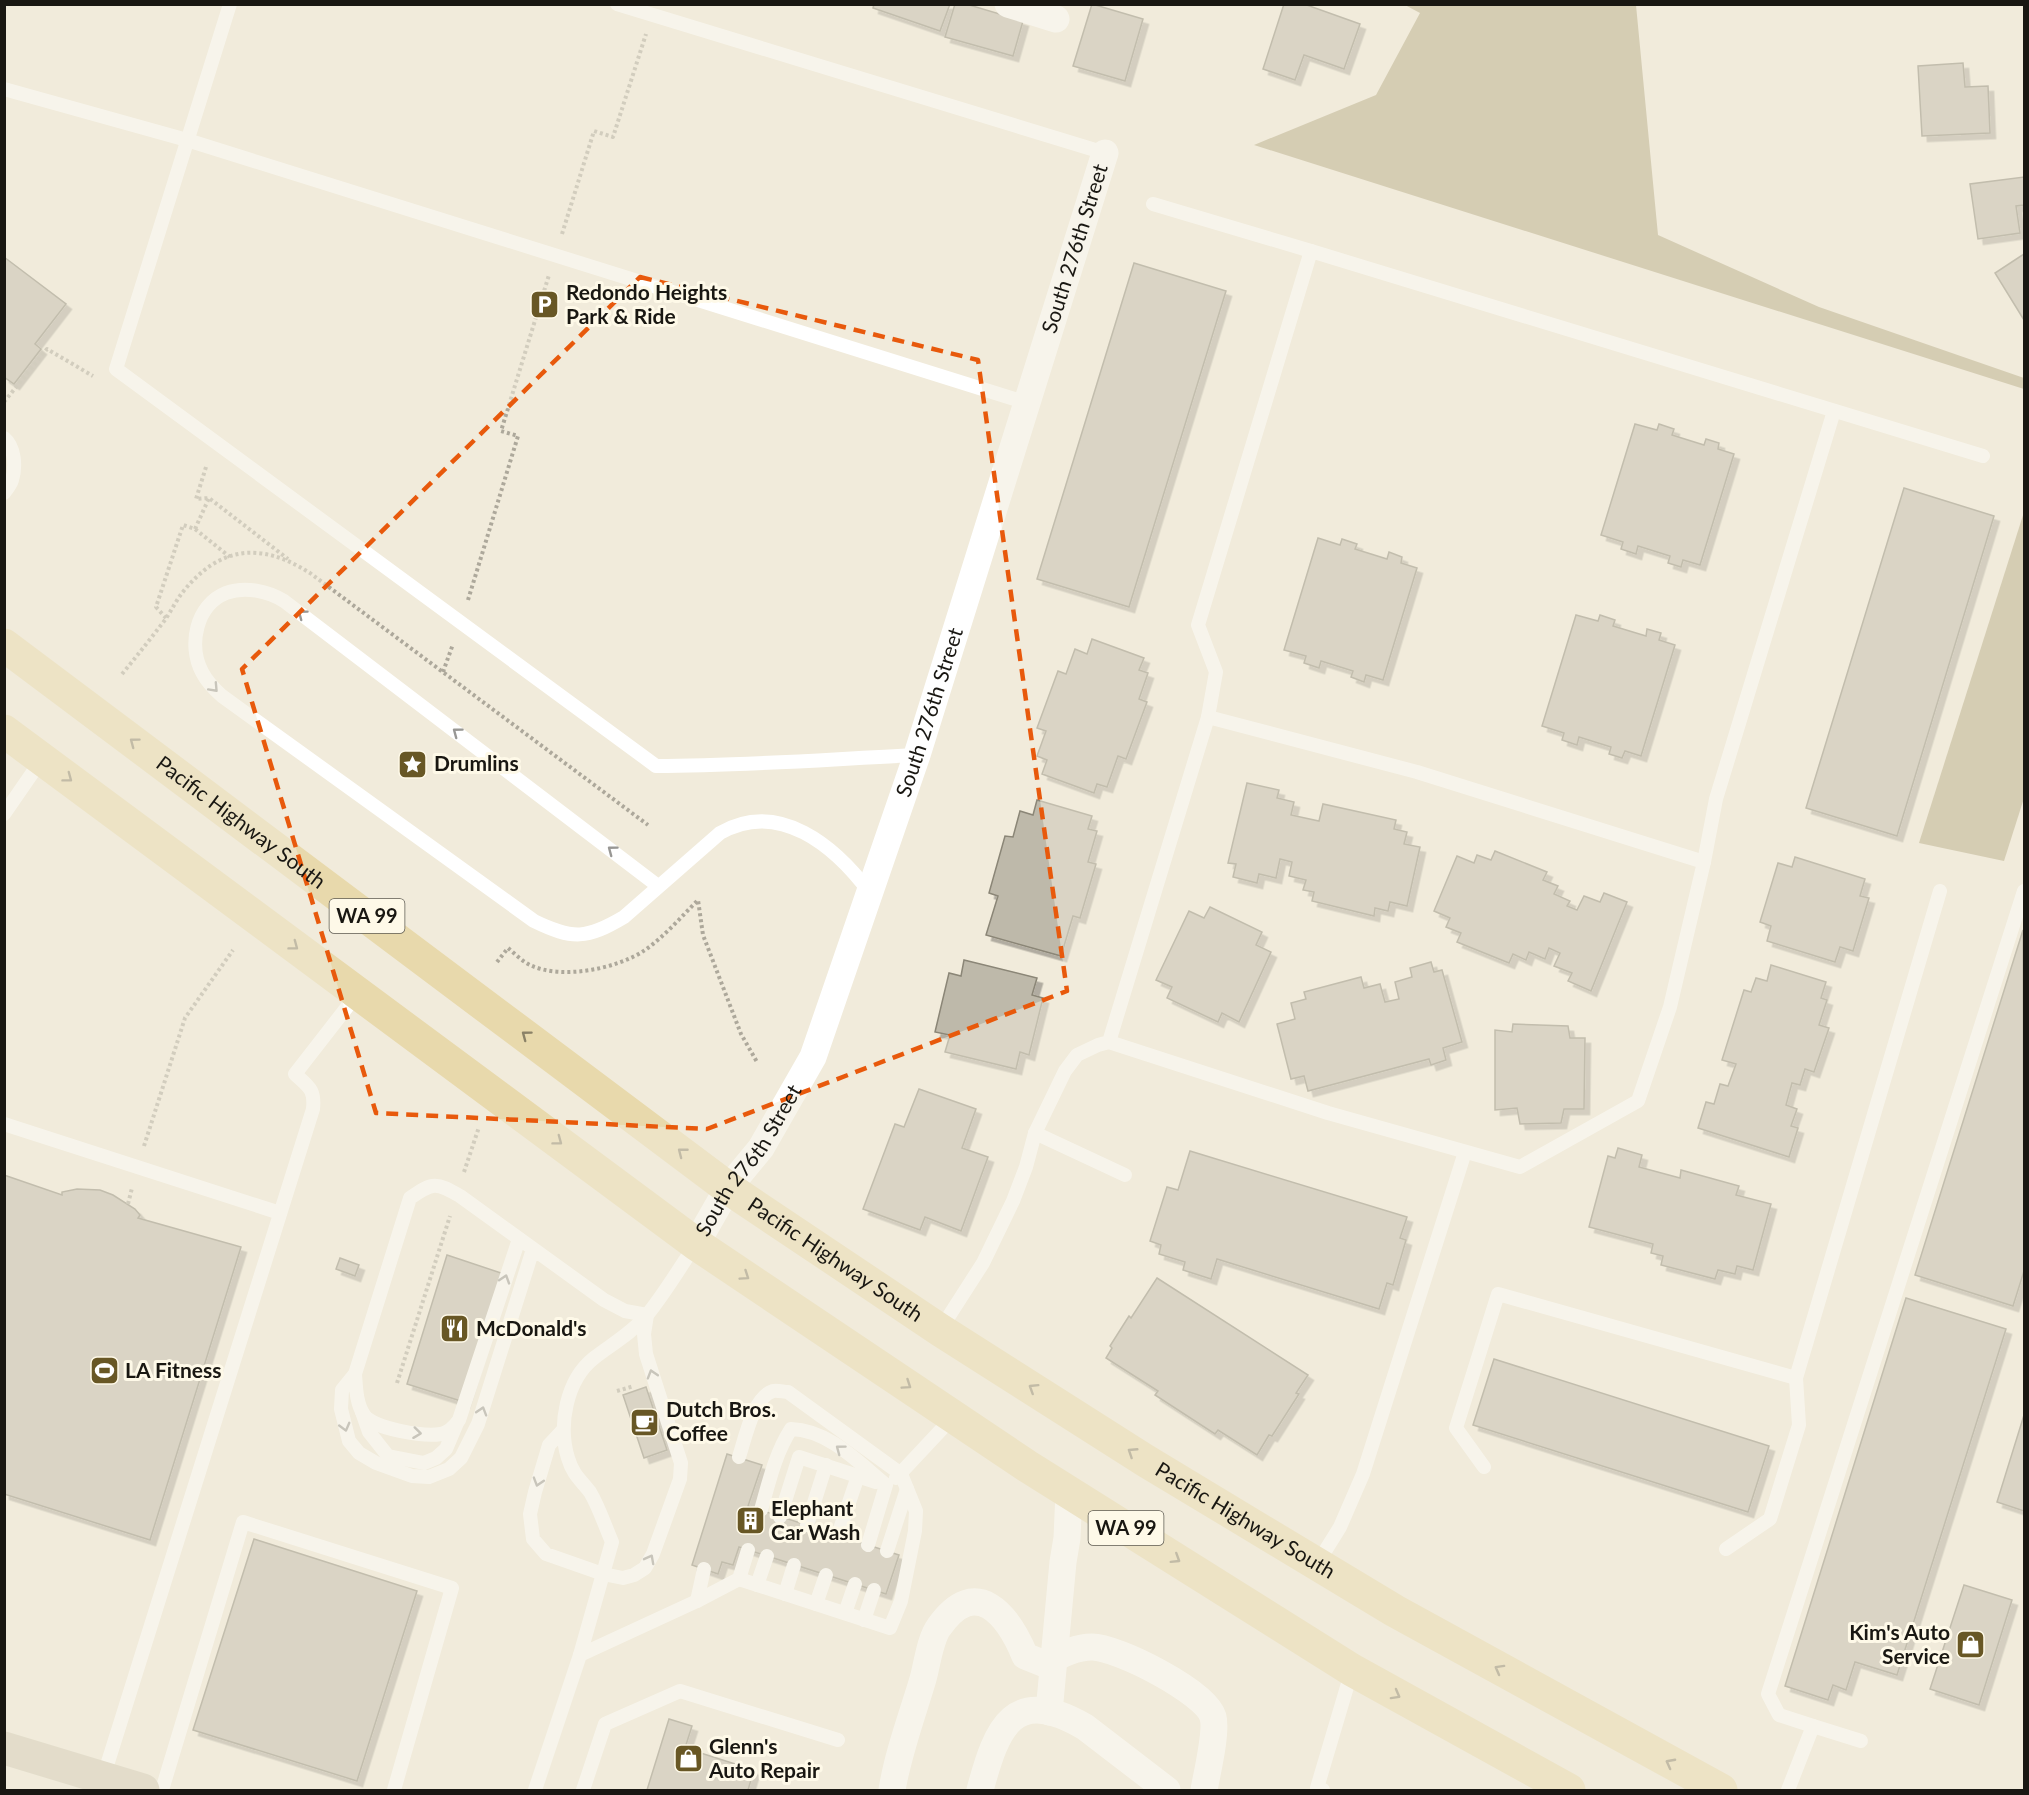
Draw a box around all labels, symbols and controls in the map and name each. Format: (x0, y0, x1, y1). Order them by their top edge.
street label: South 276th Street (1036, 160, 1112, 336)
place label: Redondo Heights Park & Ride (566, 279, 727, 328)
parking icon: Redondo Heights Park & Ride (529, 289, 561, 321)
one-way arrow (297, 610, 308, 621)
street label: South 276th Street (890, 624, 967, 800)
one-way arrow (207, 681, 218, 691)
one-way arrow (452, 729, 463, 740)
one-way arrow (130, 738, 141, 749)
place icon: Drumlins (397, 748, 429, 780)
street label: Pacific Highway South (152, 750, 331, 893)
place label: Drumlins (434, 750, 519, 775)
one-way arrow (62, 771, 73, 782)
one-way arrow (608, 847, 619, 858)
road number: WA 99 (330, 899, 404, 933)
one-way arrow (288, 938, 299, 949)
one-way arrow (522, 1031, 533, 1042)
street label: South 276th Street (689, 1079, 806, 1240)
one-way arrow (551, 1134, 562, 1145)
one-way arrow (678, 1148, 689, 1159)
street label: Pacific Highway South (744, 1191, 928, 1326)
one-way arrow (738, 1269, 749, 1280)
one-way arrow (498, 1275, 511, 1285)
restaurant icon: McDonald's (439, 1313, 471, 1345)
place label: McDonald's (476, 1315, 587, 1340)
sports icon: LA Fitness (88, 1355, 120, 1387)
place label: LA Fitness (125, 1357, 221, 1382)
one-way arrow (647, 1369, 659, 1380)
one-way arrow (900, 1378, 911, 1389)
one-way arrow (1028, 1385, 1039, 1396)
place label: Dutch Bros. Coffee (666, 1396, 776, 1445)
one-way arrow (475, 1406, 488, 1417)
cafe icon: Dutch Bros. Coffee (629, 1406, 661, 1438)
one-way arrow (338, 1421, 350, 1432)
one-way arrow (413, 1426, 422, 1439)
one-way arrow (836, 1445, 847, 1456)
one-way arrow (1128, 1448, 1139, 1459)
street label: Pacific Highway South (1152, 1456, 1340, 1583)
one-way arrow (533, 1476, 545, 1486)
place label: Elephant Car Wash (771, 1495, 860, 1544)
building icon: Elephant Car Wash (734, 1505, 766, 1537)
road number: WA 99 (1088, 1511, 1164, 1545)
one-way arrow (1170, 1552, 1180, 1564)
one-way arrow (643, 1554, 654, 1565)
place label: Kim's Auto Service (1849, 1619, 1950, 1668)
shop icon: Kim's Auto Service (1955, 1629, 1987, 1661)
one-way arrow (1494, 1665, 1505, 1676)
one-way arrow (1389, 1688, 1400, 1699)
place label: Glenn's Auto Repair (708, 1733, 820, 1782)
shop icon: Glenn's Auto Repair (672, 1743, 704, 1775)
one-way arrow (1665, 1759, 1676, 1770)

